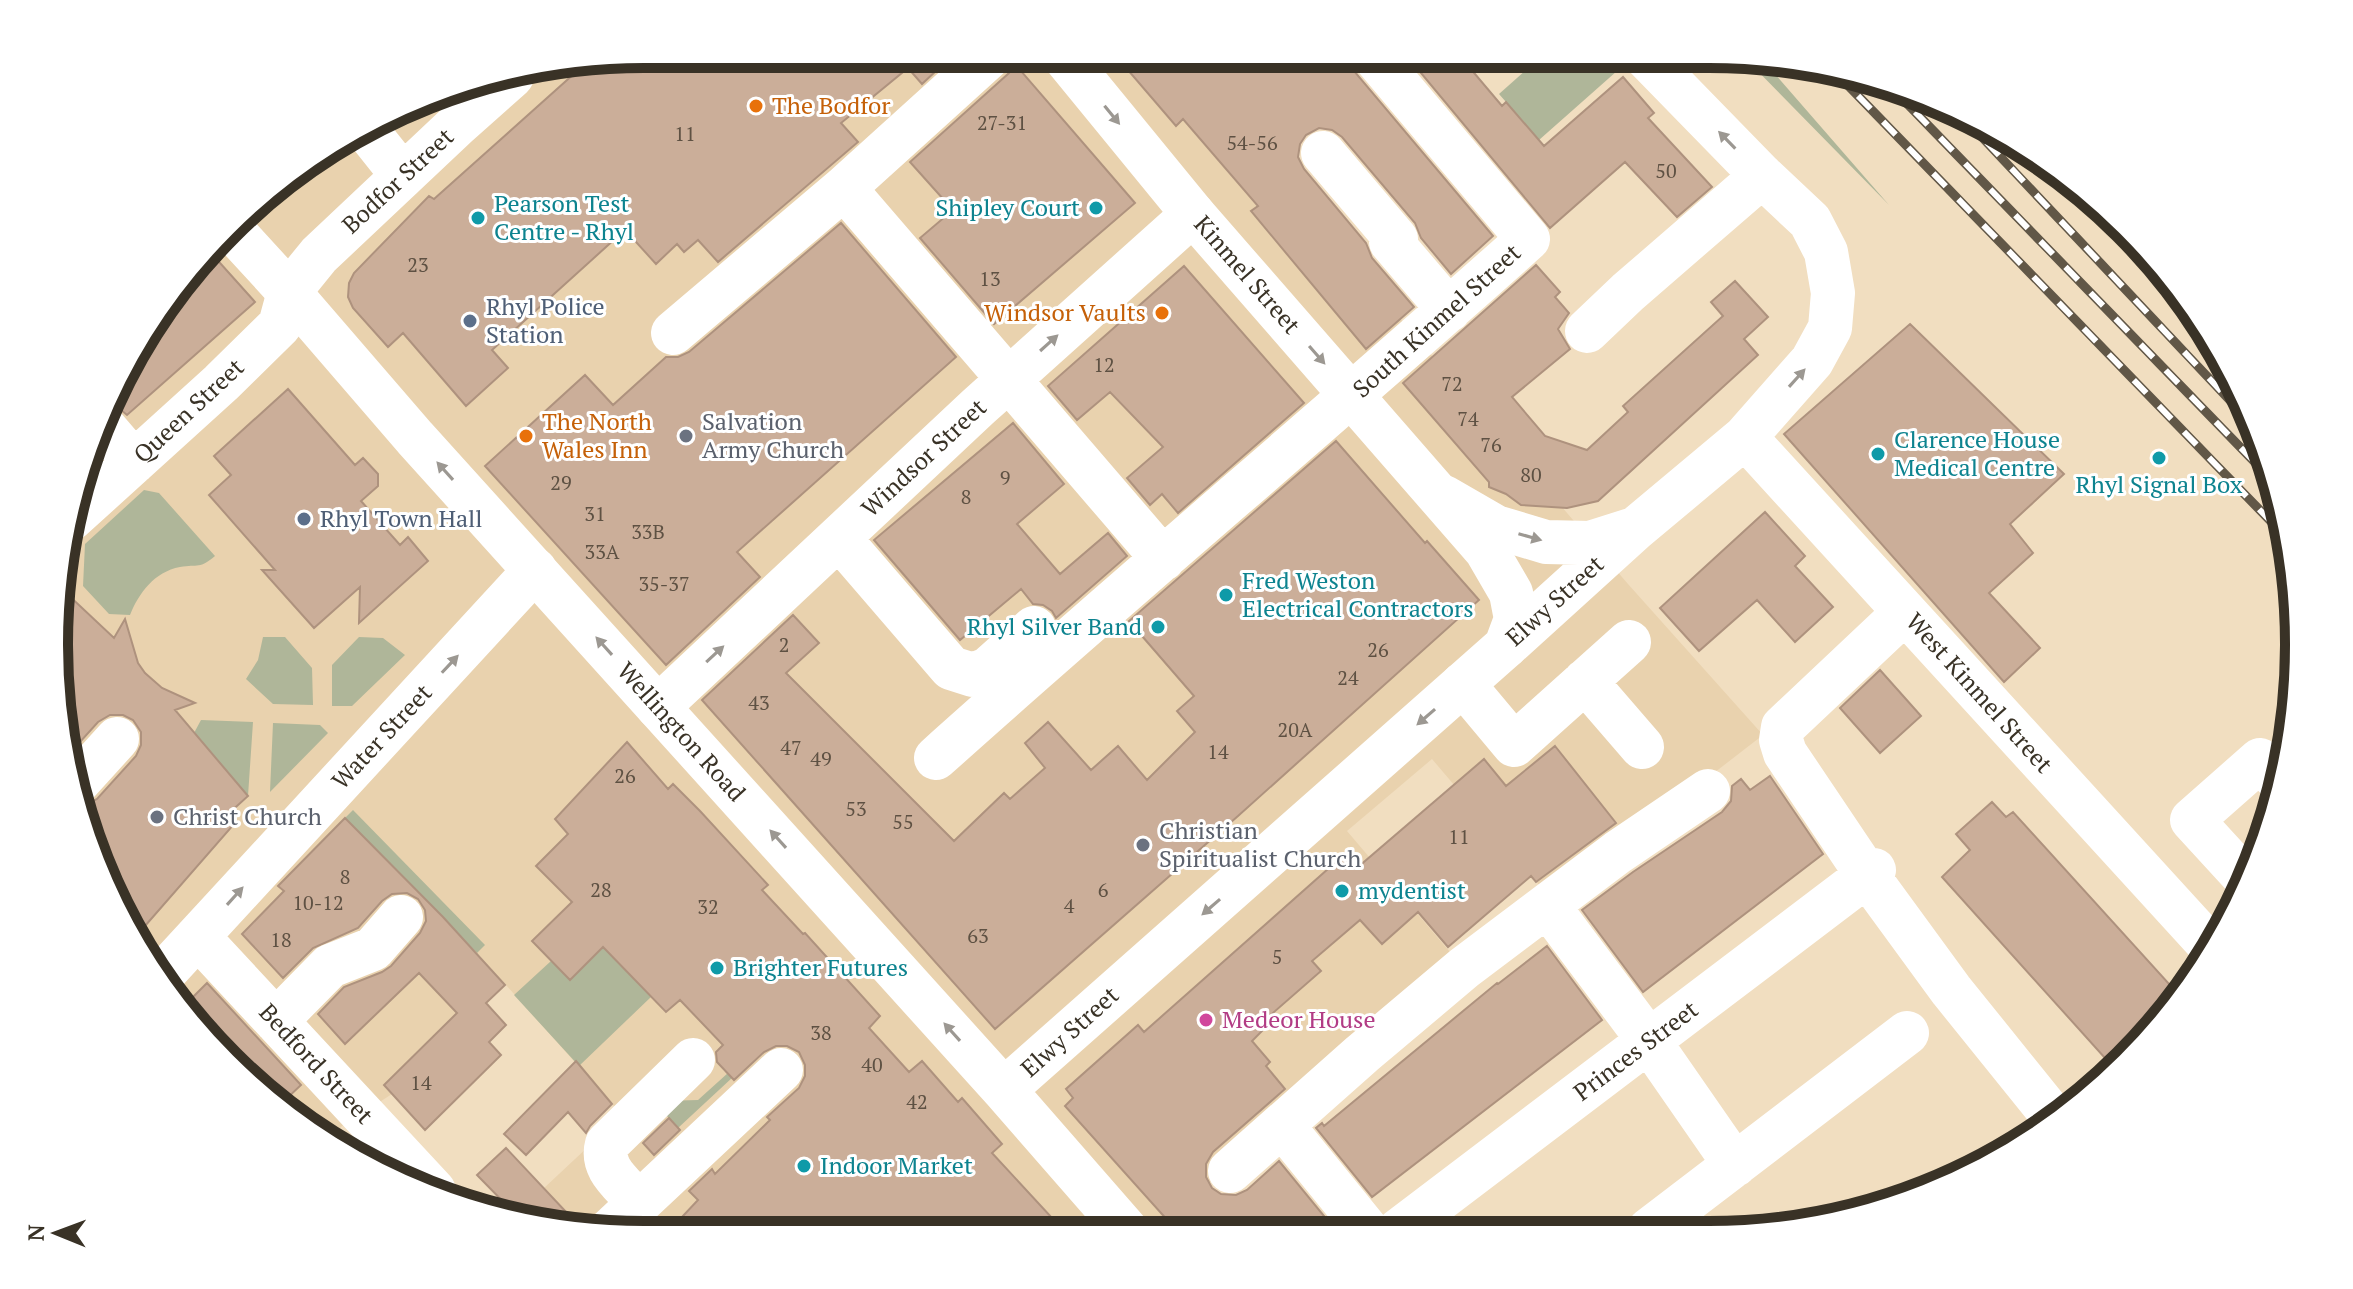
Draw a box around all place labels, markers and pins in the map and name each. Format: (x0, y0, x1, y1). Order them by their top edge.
place label: The Bodfor (772, 89, 891, 121)
marker: The Bodfor (747, 97, 765, 115)
place label: Pearson Test Centre - Rhyl (494, 187, 634, 247)
place label: Shipley Court (935, 191, 1080, 223)
marker: Shipley Court (1087, 199, 1105, 217)
marker: Pearson Test Centre - Rhyl (469, 209, 487, 227)
place label: Rhyl Police Station (486, 290, 605, 350)
place label: Windsor Vaults (984, 296, 1146, 328)
marker: Windsor Vaults (1153, 304, 1171, 322)
marker: Rhyl Police Station (461, 312, 479, 330)
place label: The North Wales Inn (542, 405, 652, 465)
place label: Salvation Army Church (702, 405, 844, 465)
place label: Clarence House Medical Centre (1894, 423, 2060, 483)
marker: The North Wales Inn (517, 427, 535, 445)
marker: Salvation Army Church (677, 427, 695, 445)
marker: Clarence House Medical Centre (1869, 445, 1887, 463)
marker: Rhyl Signal Box (2150, 449, 2168, 467)
place label: Rhyl Signal Box (2076, 468, 2243, 500)
place label: Rhyl Town Hall (320, 502, 482, 534)
marker: Rhyl Town Hall (295, 510, 313, 528)
place label: Fred Weston Electrical Contractors (1242, 564, 1474, 624)
marker: Fred Weston Electrical Contractors (1217, 586, 1235, 604)
place label: Rhyl Silver Band (967, 610, 1142, 642)
marker: Rhyl Silver Band (1149, 618, 1167, 636)
place label: Christ Church (173, 800, 322, 832)
marker: Christ Church (148, 808, 166, 826)
place label: Christian Spiritualist Church (1159, 814, 1361, 874)
marker: Christian Spiritualist Church (1134, 836, 1152, 854)
place label: mydentist (1358, 874, 1466, 906)
marker: mydentist (1333, 882, 1351, 900)
place label: Brighter Futures (733, 951, 908, 983)
marker: Brighter Futures (708, 959, 726, 977)
place label: Medeor House (1222, 1003, 1376, 1035)
marker: Medeor House (1197, 1011, 1215, 1029)
place label: Indoor Market (820, 1149, 973, 1181)
marker: Indoor Market (795, 1157, 813, 1175)

